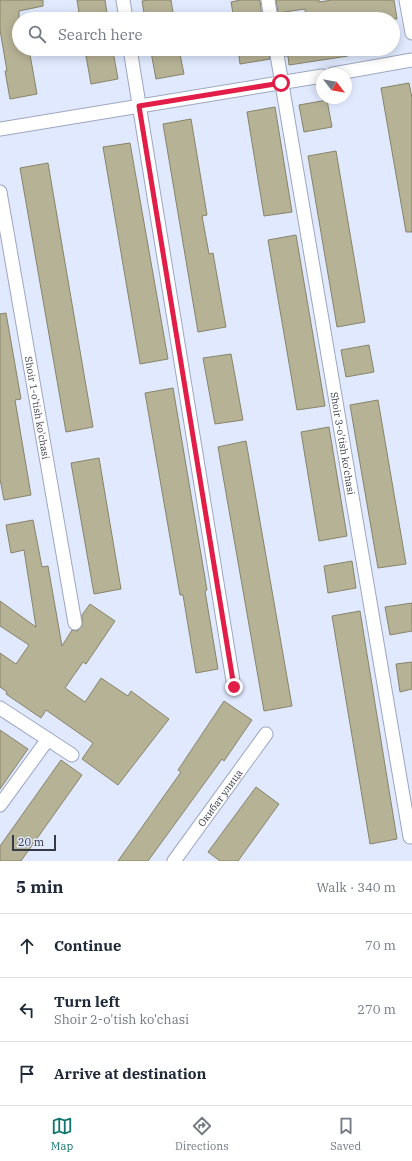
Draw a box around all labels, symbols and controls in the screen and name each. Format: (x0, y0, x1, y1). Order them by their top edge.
search box (12, 12, 400, 56)
icon: search (26, 23, 48, 45)
text: Search here (58, 25, 143, 44)
north arrow (316, 68, 352, 104)
route start (272, 74, 290, 92)
street label: Shoir 1-o'tish ko'chasi (22, 355, 53, 460)
street label: Shoir 3-o'tish ko'chasi (328, 391, 358, 496)
route end (225, 678, 243, 696)
street label: Окибат улица (195, 766, 245, 829)
scale bar (12, 833, 56, 852)
text: 20 m (18, 835, 44, 849)
text: 5 min (16, 876, 64, 898)
text: Walk · 340 m (317, 879, 396, 896)
icon: ahead (16, 935, 38, 957)
text: Continue (54, 936, 121, 955)
text: 70 m (365, 937, 396, 954)
text: Turn left (54, 992, 120, 1011)
icon: left (16, 999, 38, 1021)
text: 270 m (357, 1001, 396, 1018)
text: Shoir 2-o'tish ko'chasi (54, 1011, 189, 1028)
icon: arrive (16, 1063, 38, 1085)
text: Arrive at destination (54, 1064, 206, 1083)
tab: Map (51, 1115, 73, 1153)
tab: Directions (175, 1115, 229, 1153)
tab: Saved (330, 1115, 361, 1153)

